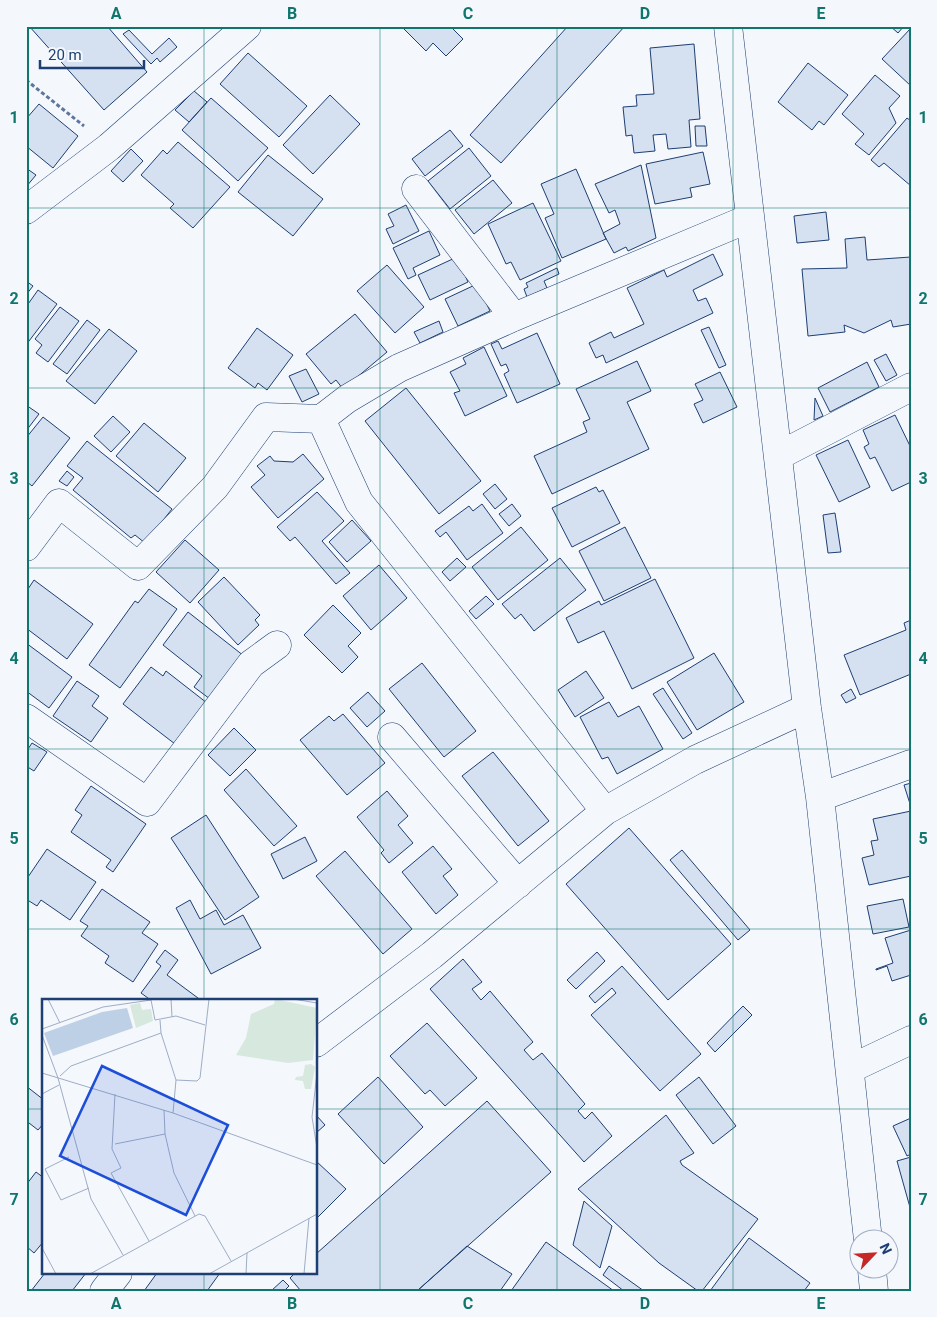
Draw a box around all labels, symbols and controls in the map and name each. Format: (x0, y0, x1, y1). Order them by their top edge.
text: A (111, 4, 122, 23)
text: B (287, 4, 297, 23)
text: C (463, 4, 473, 23)
text: D (640, 4, 650, 23)
text: E (817, 4, 826, 23)
scale bar (40, 38, 144, 70)
text: 20 m (48, 46, 82, 64)
text: 1 (9, 108, 19, 127)
text: 1 (918, 108, 928, 127)
text: 2 (9, 289, 19, 308)
text: 2 (918, 289, 928, 308)
text: 3 (9, 469, 19, 488)
text: 3 (918, 469, 928, 488)
text: 4 (9, 649, 19, 668)
text: 4 (918, 649, 928, 668)
text: 5 (9, 829, 19, 848)
text: 5 (918, 829, 928, 848)
inset map (42, 999, 318, 1274)
text: 6 (9, 1010, 19, 1029)
text: 6 (918, 1010, 928, 1029)
text: 7 (9, 1190, 19, 1209)
text: 7 (918, 1190, 928, 1209)
north arrow (850, 1230, 900, 1280)
text: N (876, 1241, 895, 1256)
text: A (111, 1294, 122, 1313)
text: B (287, 1294, 297, 1313)
text: C (463, 1294, 473, 1313)
text: D (640, 1294, 650, 1313)
text: E (817, 1294, 826, 1313)

